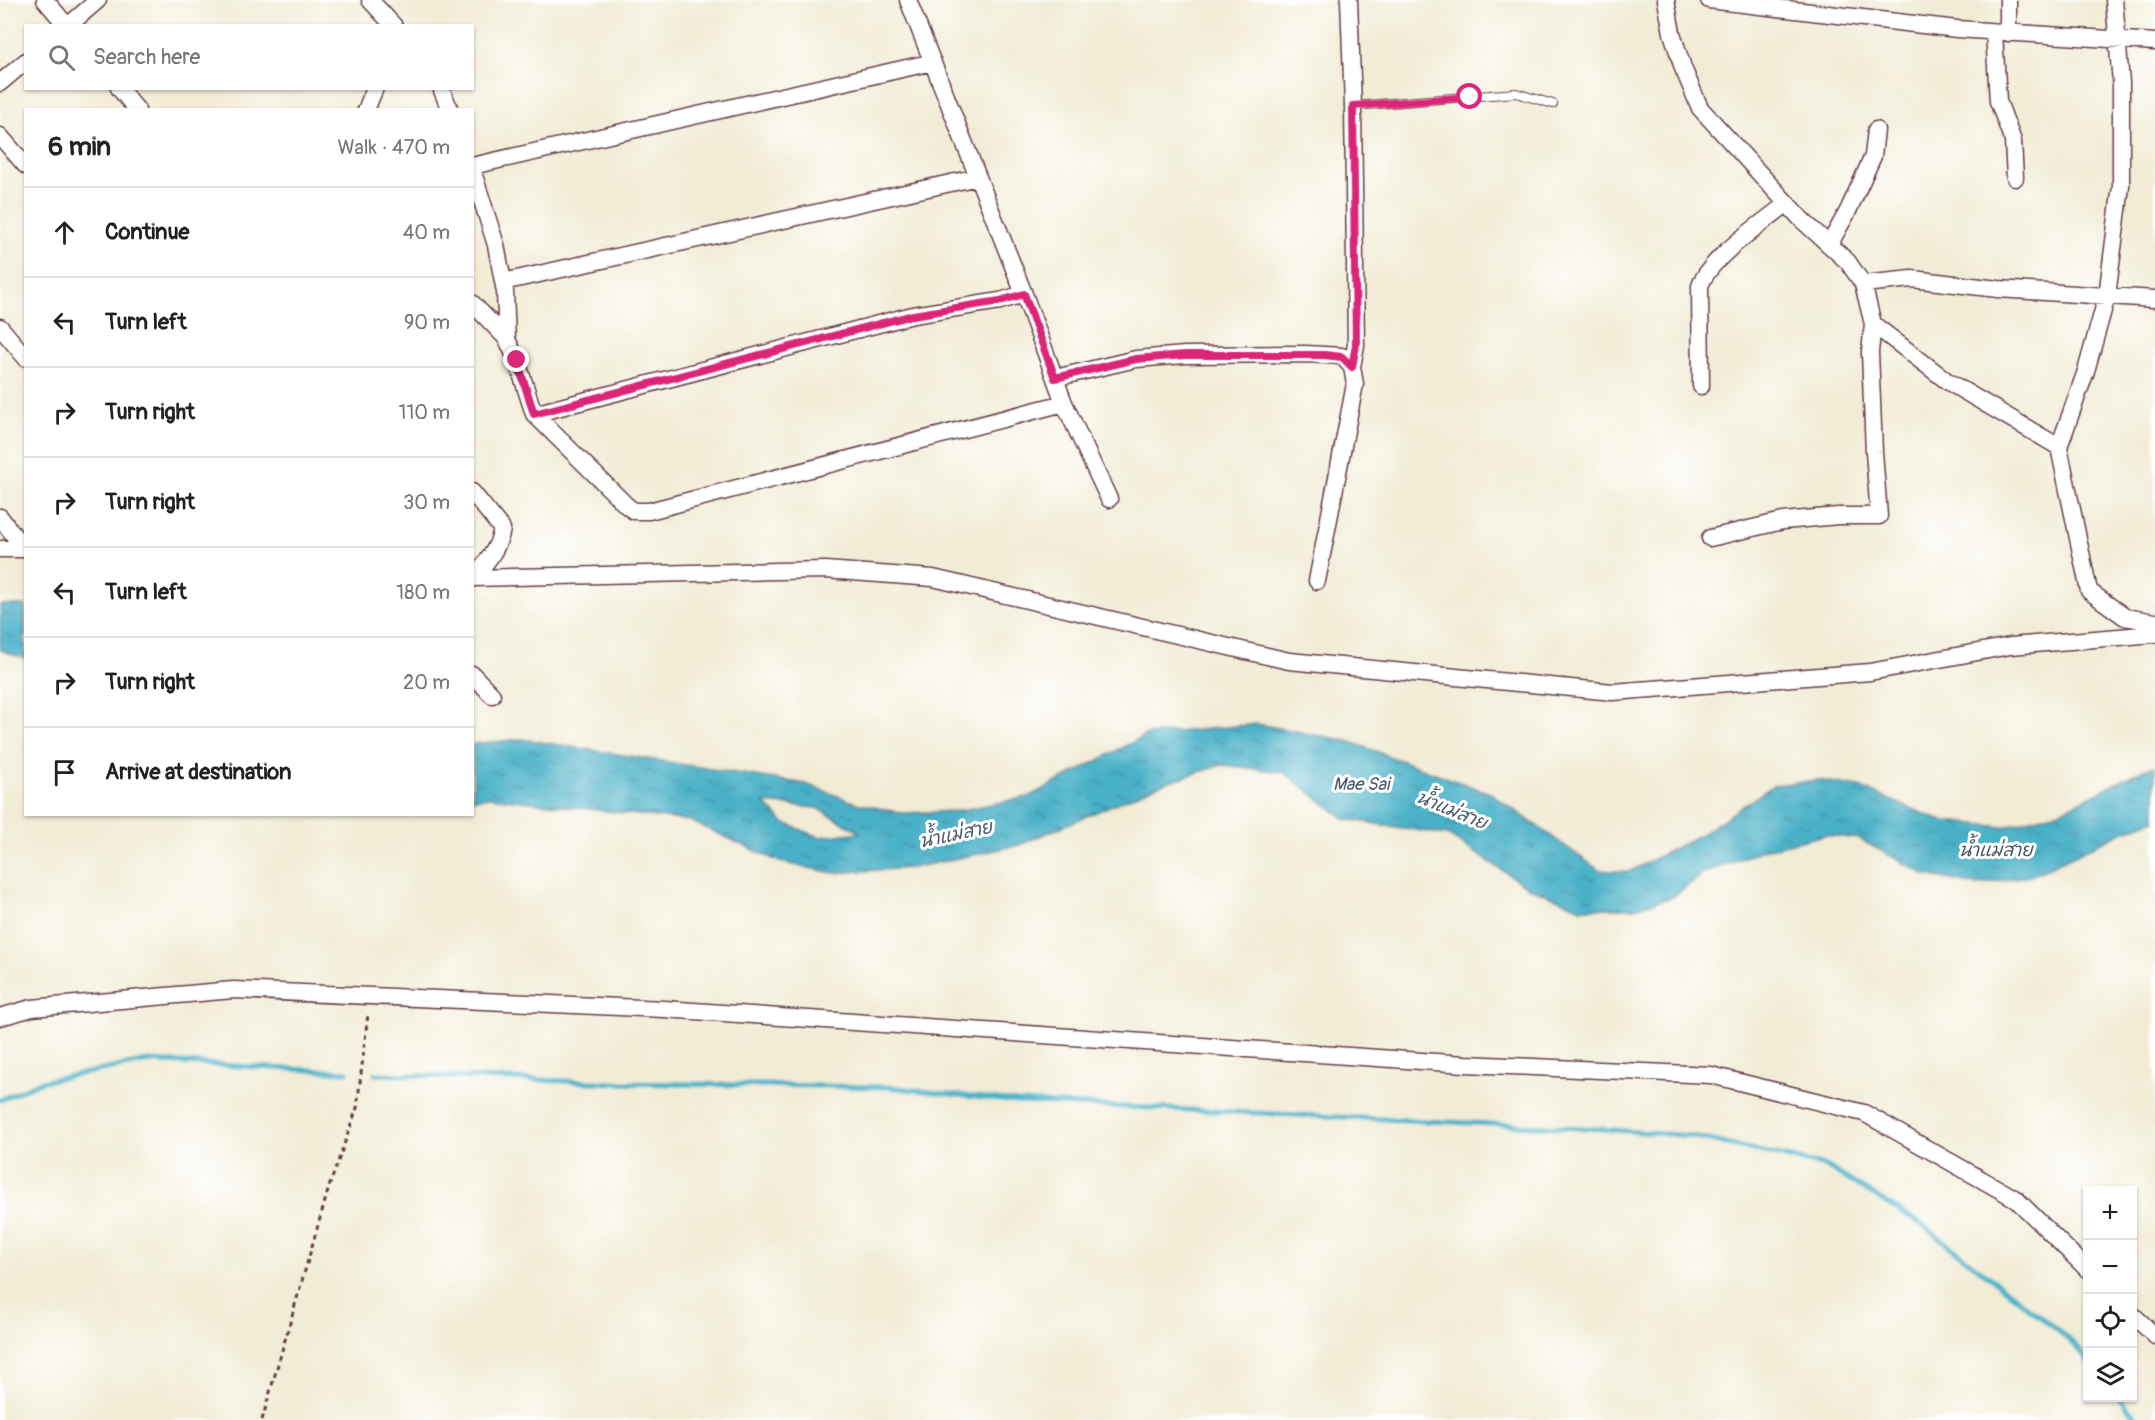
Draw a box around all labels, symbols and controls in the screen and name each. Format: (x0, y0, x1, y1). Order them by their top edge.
search box (24, 24, 474, 90)
icon: search (45, 41, 78, 74)
text: Search here (93, 43, 200, 71)
route start (1456, 83, 1482, 109)
text: 6 min (48, 131, 111, 163)
text: Walk · 470 m (337, 135, 450, 160)
icon: ahead (48, 216, 81, 249)
text: Continue (105, 218, 189, 246)
text: 40 m (403, 220, 450, 245)
icon: left (48, 306, 81, 339)
text: Turn left (105, 308, 187, 336)
text: 90 m (404, 310, 450, 335)
route end (503, 346, 529, 372)
icon: right (48, 396, 81, 429)
text: Turn right (105, 398, 195, 426)
text: 110 m (399, 400, 450, 425)
icon: right (48, 486, 81, 519)
text: Turn right (105, 488, 195, 516)
text: 30 m (403, 490, 450, 515)
icon: left (48, 576, 81, 609)
text: Turn left (105, 578, 187, 606)
text: 180 m (396, 580, 450, 605)
icon: right (48, 666, 81, 699)
text: Turn right (105, 668, 195, 696)
text: 20 m (403, 670, 450, 695)
icon: arrive (48, 756, 81, 789)
text: Arrive at destination (105, 758, 291, 786)
water label: Mae Sai (1333, 773, 1392, 796)
water label: น้ำแม่สาย (1413, 780, 1494, 835)
water label: น้ำแม่สาย (916, 809, 996, 853)
water label: น้ำแม่สาย (1959, 833, 2034, 862)
map controls (2083, 1186, 2137, 1402)
button: + (2083, 1186, 2137, 1240)
button: − (2083, 1240, 2137, 1294)
button: locate (2083, 1294, 2137, 1348)
button: layers (2083, 1348, 2137, 1402)

